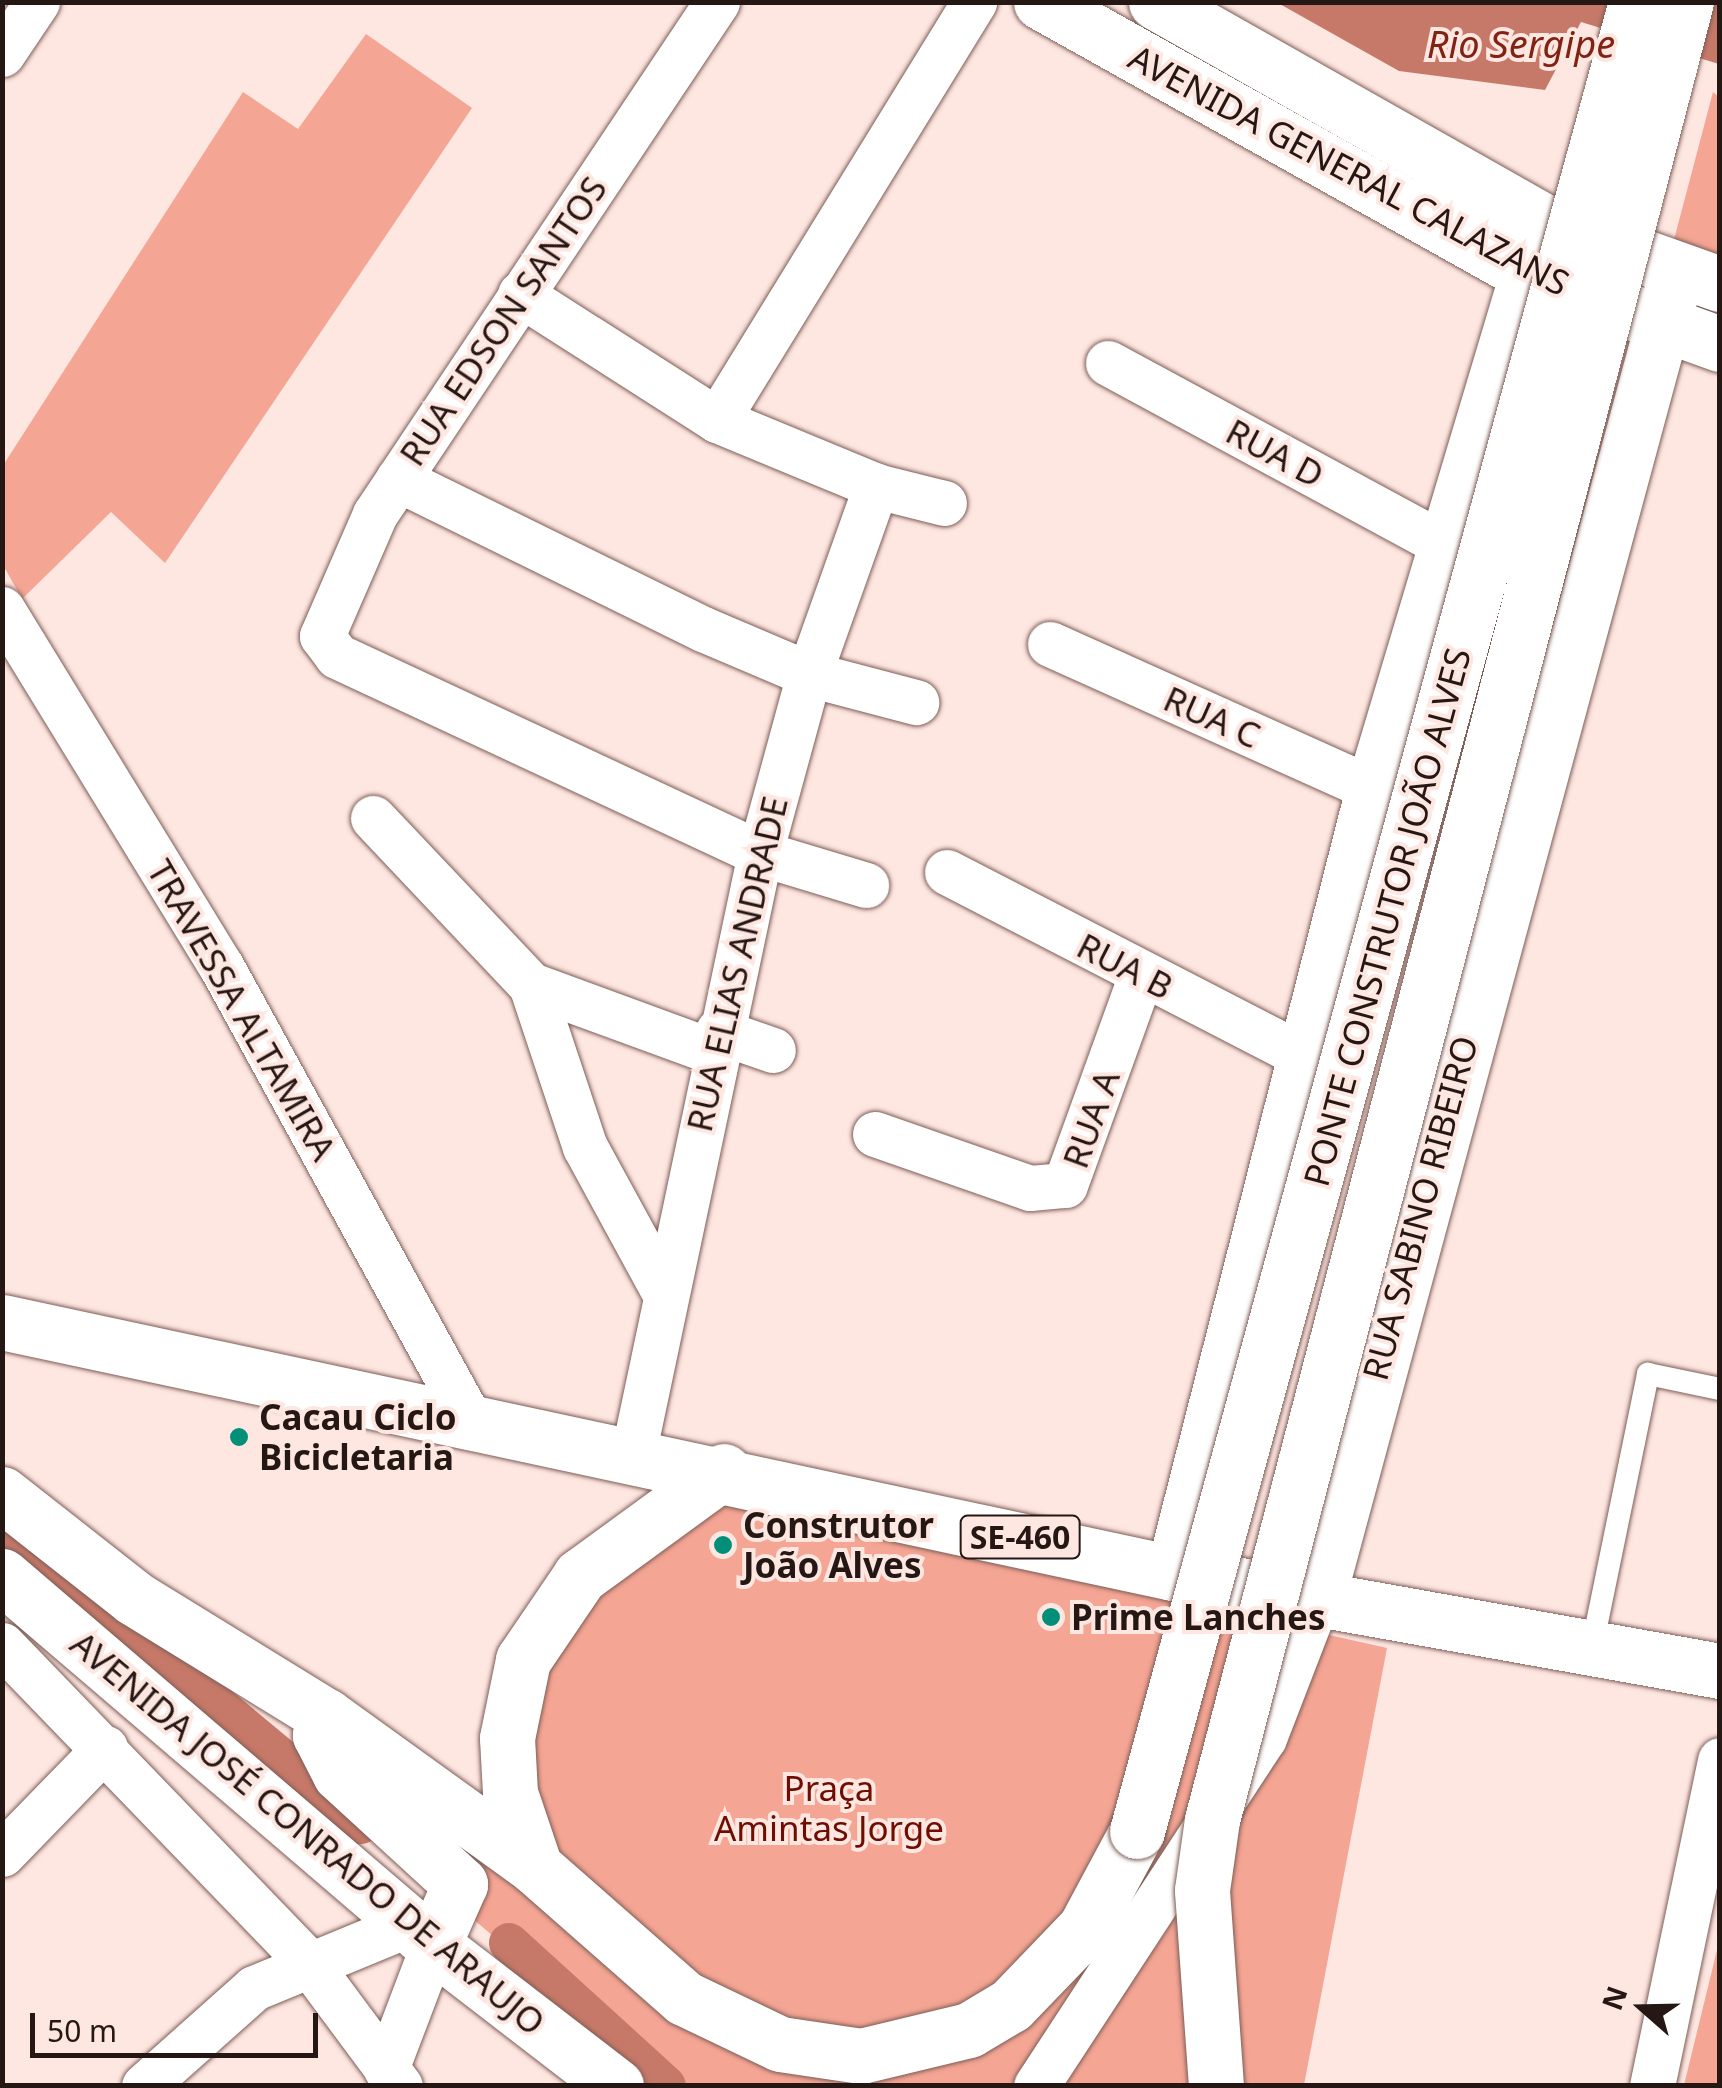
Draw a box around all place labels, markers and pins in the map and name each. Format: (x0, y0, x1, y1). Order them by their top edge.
place label: Cacau Ciclo Bicicletaria (259, 1396, 457, 1478)
marker: Cacau Ciclo Bicicletaria (228, 1426, 250, 1448)
place label: Construtor João Alves (743, 1504, 934, 1586)
marker: Construtor João Alves (712, 1534, 734, 1556)
place label: Prime Lanches (1071, 1596, 1326, 1638)
marker: Prime Lanches (1040, 1606, 1062, 1628)

